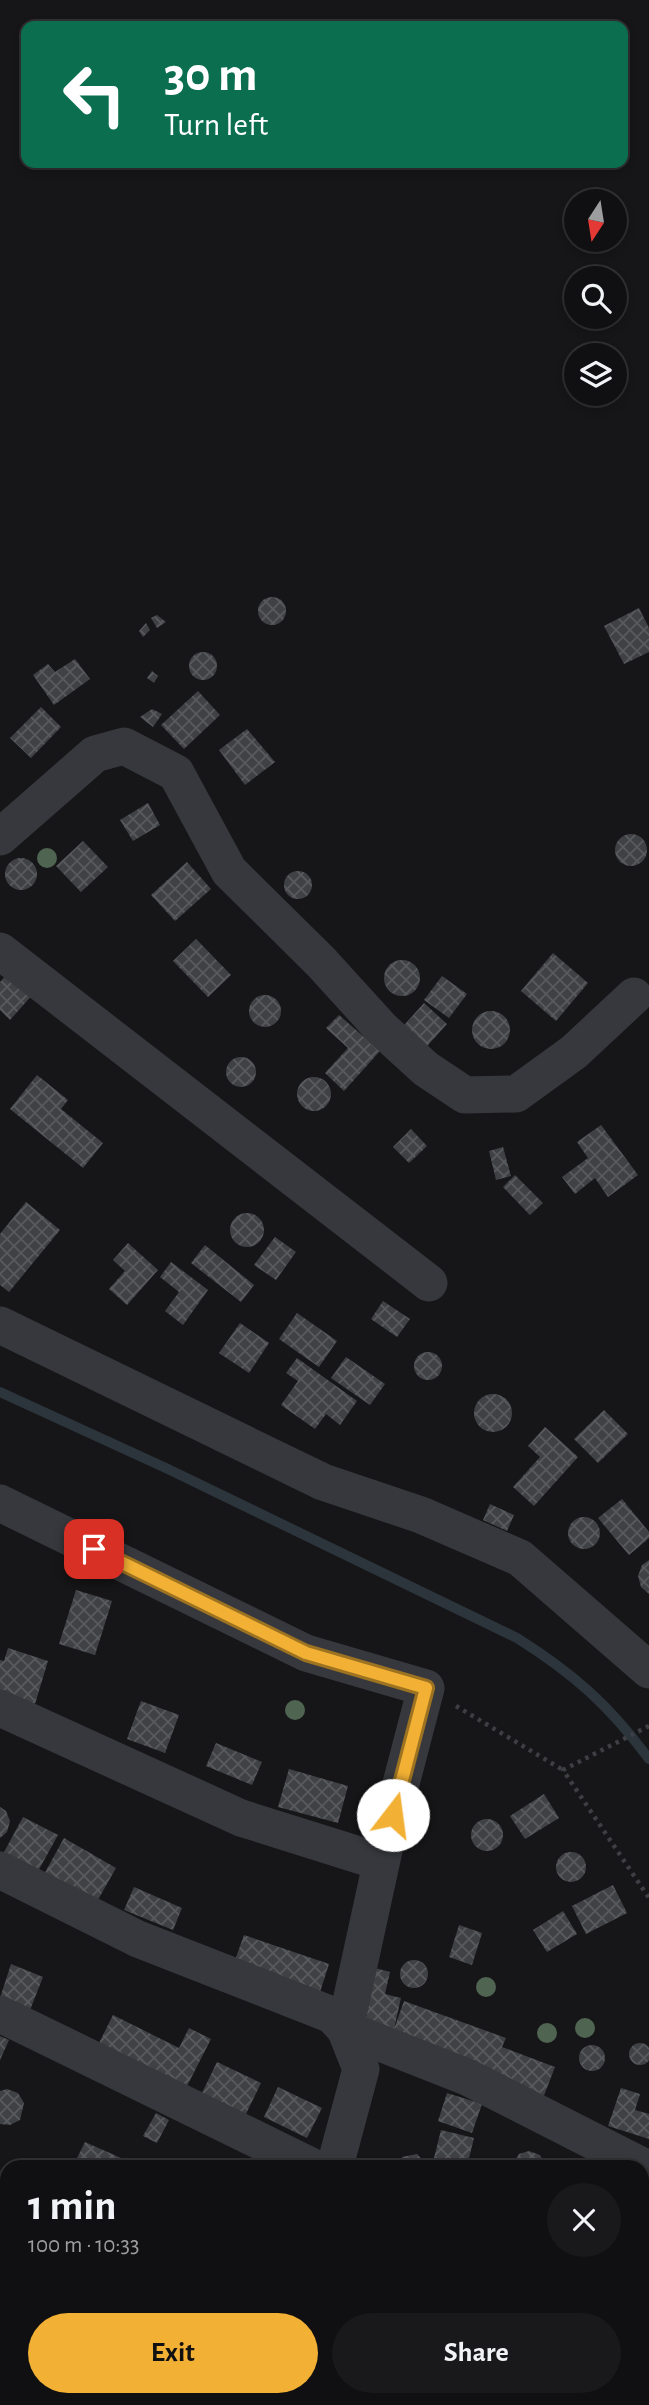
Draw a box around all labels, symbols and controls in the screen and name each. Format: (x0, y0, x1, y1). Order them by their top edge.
icon: left (49, 49, 140, 140)
text: 30 m (164, 51, 258, 100)
text: Turn left (164, 109, 268, 141)
north arrow (564, 189, 626, 252)
map controls (564, 189, 627, 406)
button: search (564, 266, 627, 329)
button: layers (564, 343, 627, 406)
pin (64, 1519, 124, 1579)
icon: arrive (75, 1530, 113, 1568)
position arrow (356, 1778, 430, 1852)
button: close (547, 2183, 621, 2257)
text: 1 min (28, 2185, 117, 2227)
text: 100 m · 10:33 (28, 2234, 140, 2257)
button: Exit (28, 2313, 318, 2393)
button: Share (332, 2313, 621, 2393)

